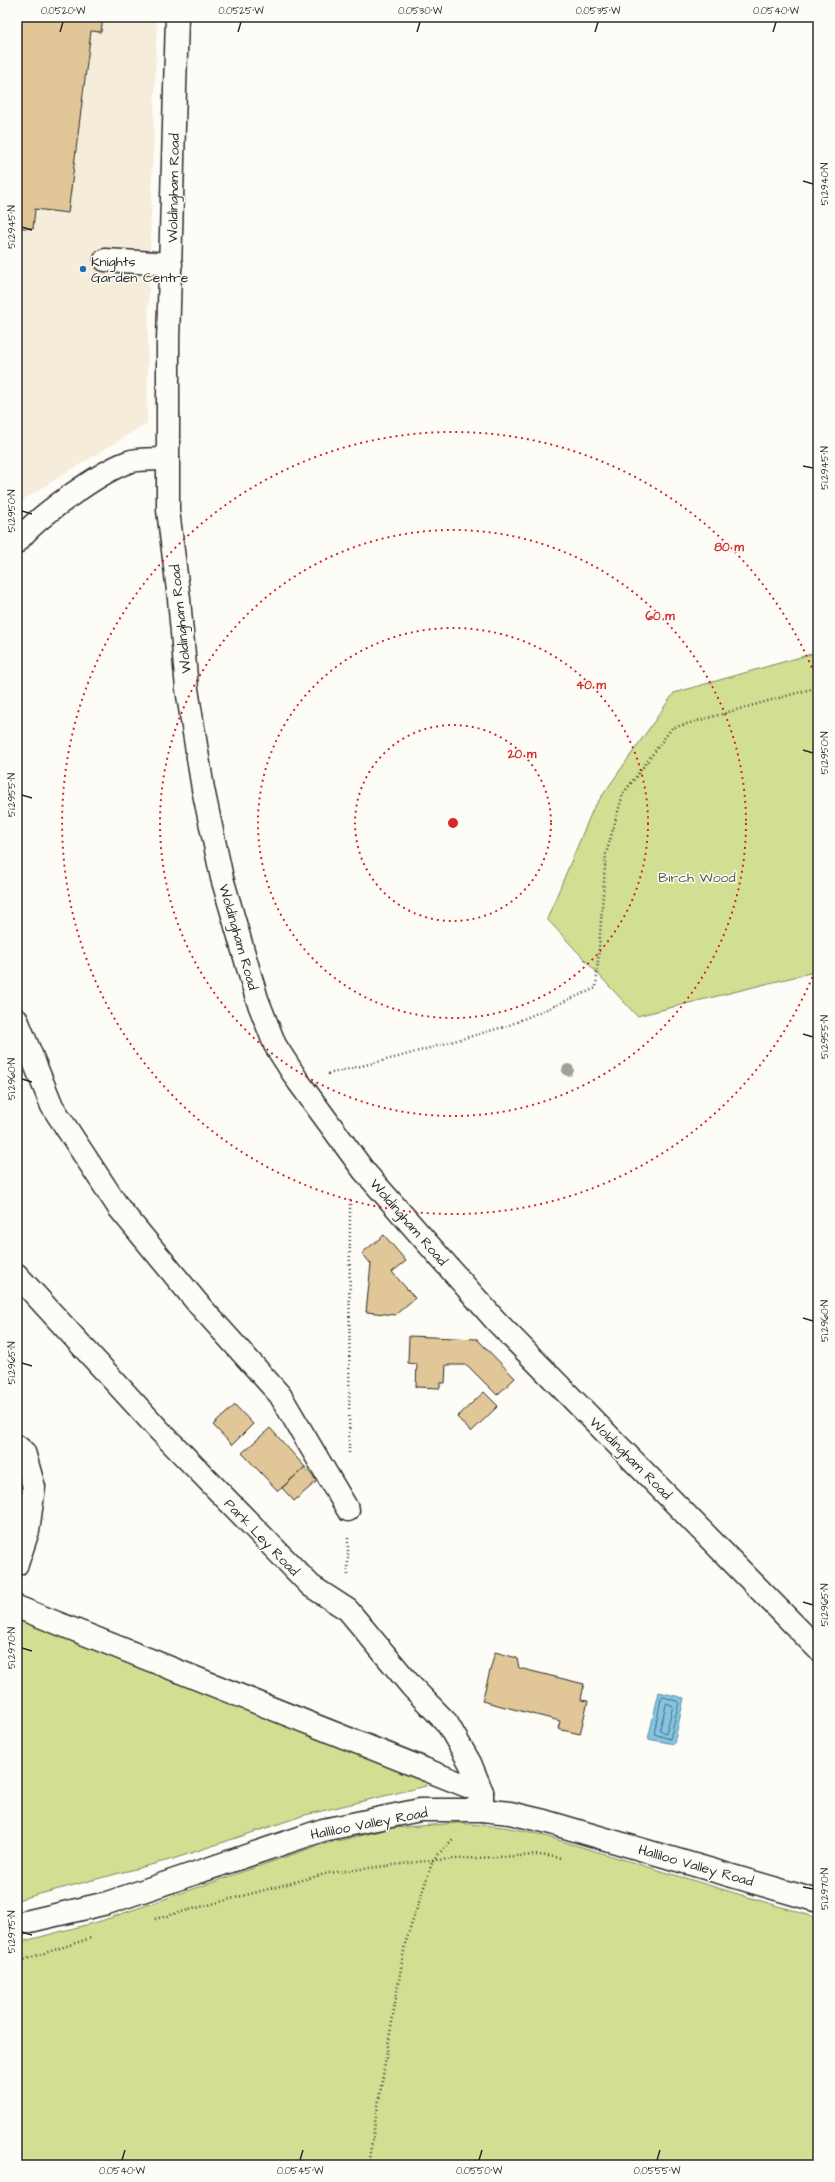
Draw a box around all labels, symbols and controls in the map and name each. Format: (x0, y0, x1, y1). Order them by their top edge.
text: 0.0520°W (41, 4, 86, 18)
text: 0.0525°W (218, 4, 264, 18)
text: 0.0530°W (398, 4, 443, 18)
text: 0.0535°W (576, 4, 621, 18)
text: 0.0540°W (753, 4, 800, 18)
street label: Woldingham Road (163, 133, 185, 243)
text: 51.2940°N (818, 163, 832, 205)
text: 51.2945°N (5, 205, 19, 249)
place label: Knights Garden Centre (91, 252, 189, 288)
marker: Knights Garden Centre (78, 264, 88, 274)
text: 51.2945°N (818, 446, 832, 490)
text: 51.2950°N (5, 489, 19, 533)
text: 80 m (714, 539, 744, 556)
street label: Woldingham Road (165, 563, 197, 674)
text: 60 m (645, 608, 675, 625)
text: 40 m (576, 677, 607, 694)
text: 51.2950°N (818, 731, 832, 775)
text: 20 m (507, 746, 537, 763)
text: 51.2955°N (5, 773, 19, 817)
centre of rings (446, 816, 460, 830)
park label: Birch Wood (658, 868, 736, 888)
street label: Woldingham Road (213, 882, 263, 993)
text: 51.2955°N (818, 1015, 832, 1059)
text: 51.2960°N (5, 1058, 19, 1100)
street label: Woldingham Road (365, 1175, 452, 1271)
text: 51.2960°N (818, 1300, 832, 1342)
text: 51.2965°N (5, 1342, 19, 1385)
street label: Woldingham Road (585, 1413, 676, 1504)
street label: Park Ley Road (219, 1495, 303, 1581)
text: 51.2965°N (818, 1584, 832, 1627)
text: 51.2970°N (5, 1627, 19, 1669)
street label: Halliloo Valley Road (309, 1803, 430, 1845)
street label: Halliloo Valley Road (636, 1840, 756, 1892)
text: 51.2970°N (818, 1868, 832, 1910)
text: 51.2975°N (5, 1911, 19, 1953)
text: 0.0540°W (99, 2164, 146, 2178)
text: 0.0545°W (277, 2164, 324, 2178)
text: 0.0550°W (456, 2164, 503, 2178)
text: 0.0555°W (634, 2164, 681, 2178)

